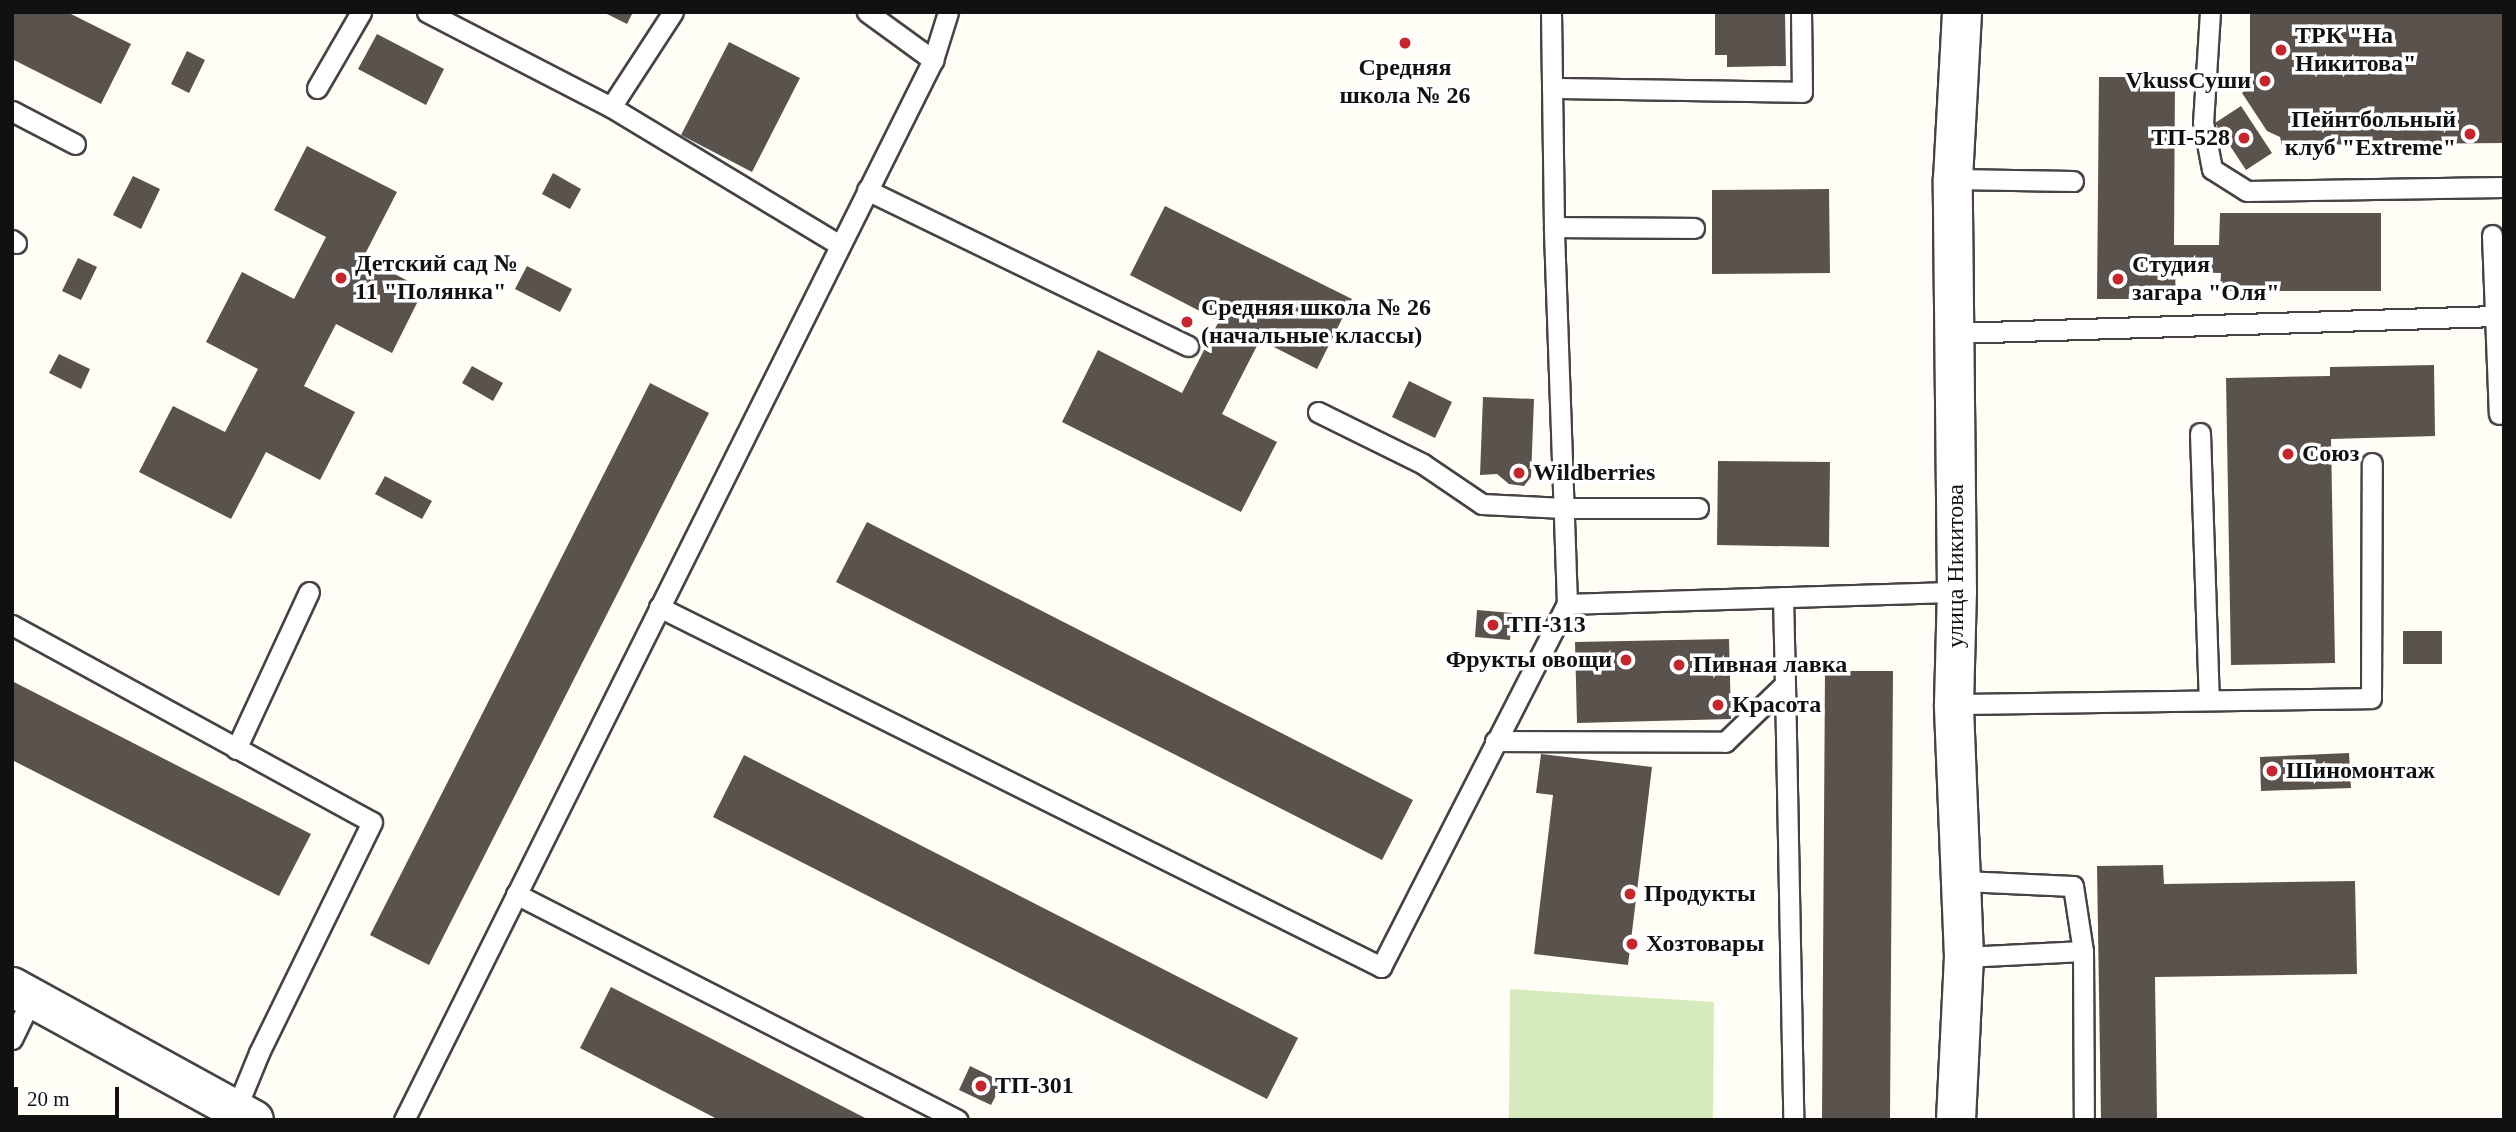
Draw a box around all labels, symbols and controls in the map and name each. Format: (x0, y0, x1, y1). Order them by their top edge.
place label: ТРК "На Никитова" (2295, 22, 2416, 78)
marker: Средняя школа № 26 (1397, 35, 1413, 51)
marker: ТРК "На Никитова" (2273, 42, 2289, 58)
place label: Средняя школа № 26 (1339, 54, 1471, 110)
place label: VkussСуши (2125, 67, 2251, 95)
marker: VkussСуши (2257, 73, 2273, 89)
place label: Пейнтбольный клуб "Extreme" (2285, 106, 2456, 162)
place label: ТП-528 (2151, 124, 2230, 152)
marker: Пейнтбольный клуб "Extreme" (2462, 126, 2478, 142)
marker: ТП-528 (2236, 130, 2252, 146)
place label: Детский сад № 11 "Полянка" (355, 250, 518, 306)
place label: Студия загара "Оля" (2132, 251, 2280, 307)
marker: Детский сад № 11 "Полянка" (333, 270, 349, 286)
marker: Студия загара "Оля" (2110, 271, 2126, 287)
place label: Средняя школа № 26 (начальные классы) (1201, 294, 1431, 350)
marker: Средняя школа № 26 (начальные классы) (1179, 314, 1195, 330)
place label: Союз (2302, 440, 2359, 468)
marker: Союз (2280, 446, 2296, 462)
place label: Wildberries (1533, 459, 1655, 487)
marker: Wildberries (1511, 465, 1527, 481)
street label: улица Никитова (1942, 484, 1970, 648)
place label: ТП-313 (1507, 611, 1586, 639)
marker: ТП-313 (1485, 617, 1501, 633)
place label: Фрукты овощи (1446, 646, 1612, 674)
place label: Пивная лавка (1693, 651, 1847, 679)
marker: Фрукты овощи (1618, 652, 1634, 668)
marker: Пивная лавка (1671, 657, 1687, 673)
place label: Красота (1732, 691, 1821, 719)
marker: Красота (1710, 697, 1726, 713)
place label: Шиномонтаж (2286, 757, 2435, 785)
marker: Шиномонтаж (2264, 763, 2280, 779)
place label: Продукты (1644, 880, 1756, 908)
marker: Продукты (1622, 886, 1638, 902)
place label: Хозтовары (1646, 930, 1764, 958)
marker: Хозтовары (1624, 936, 1640, 952)
scale bar (18, 1072, 122, 1116)
place label: ТП-301 (995, 1072, 1074, 1100)
marker: ТП-301 (973, 1078, 989, 1094)
text: 20 m (27, 1087, 70, 1111)

